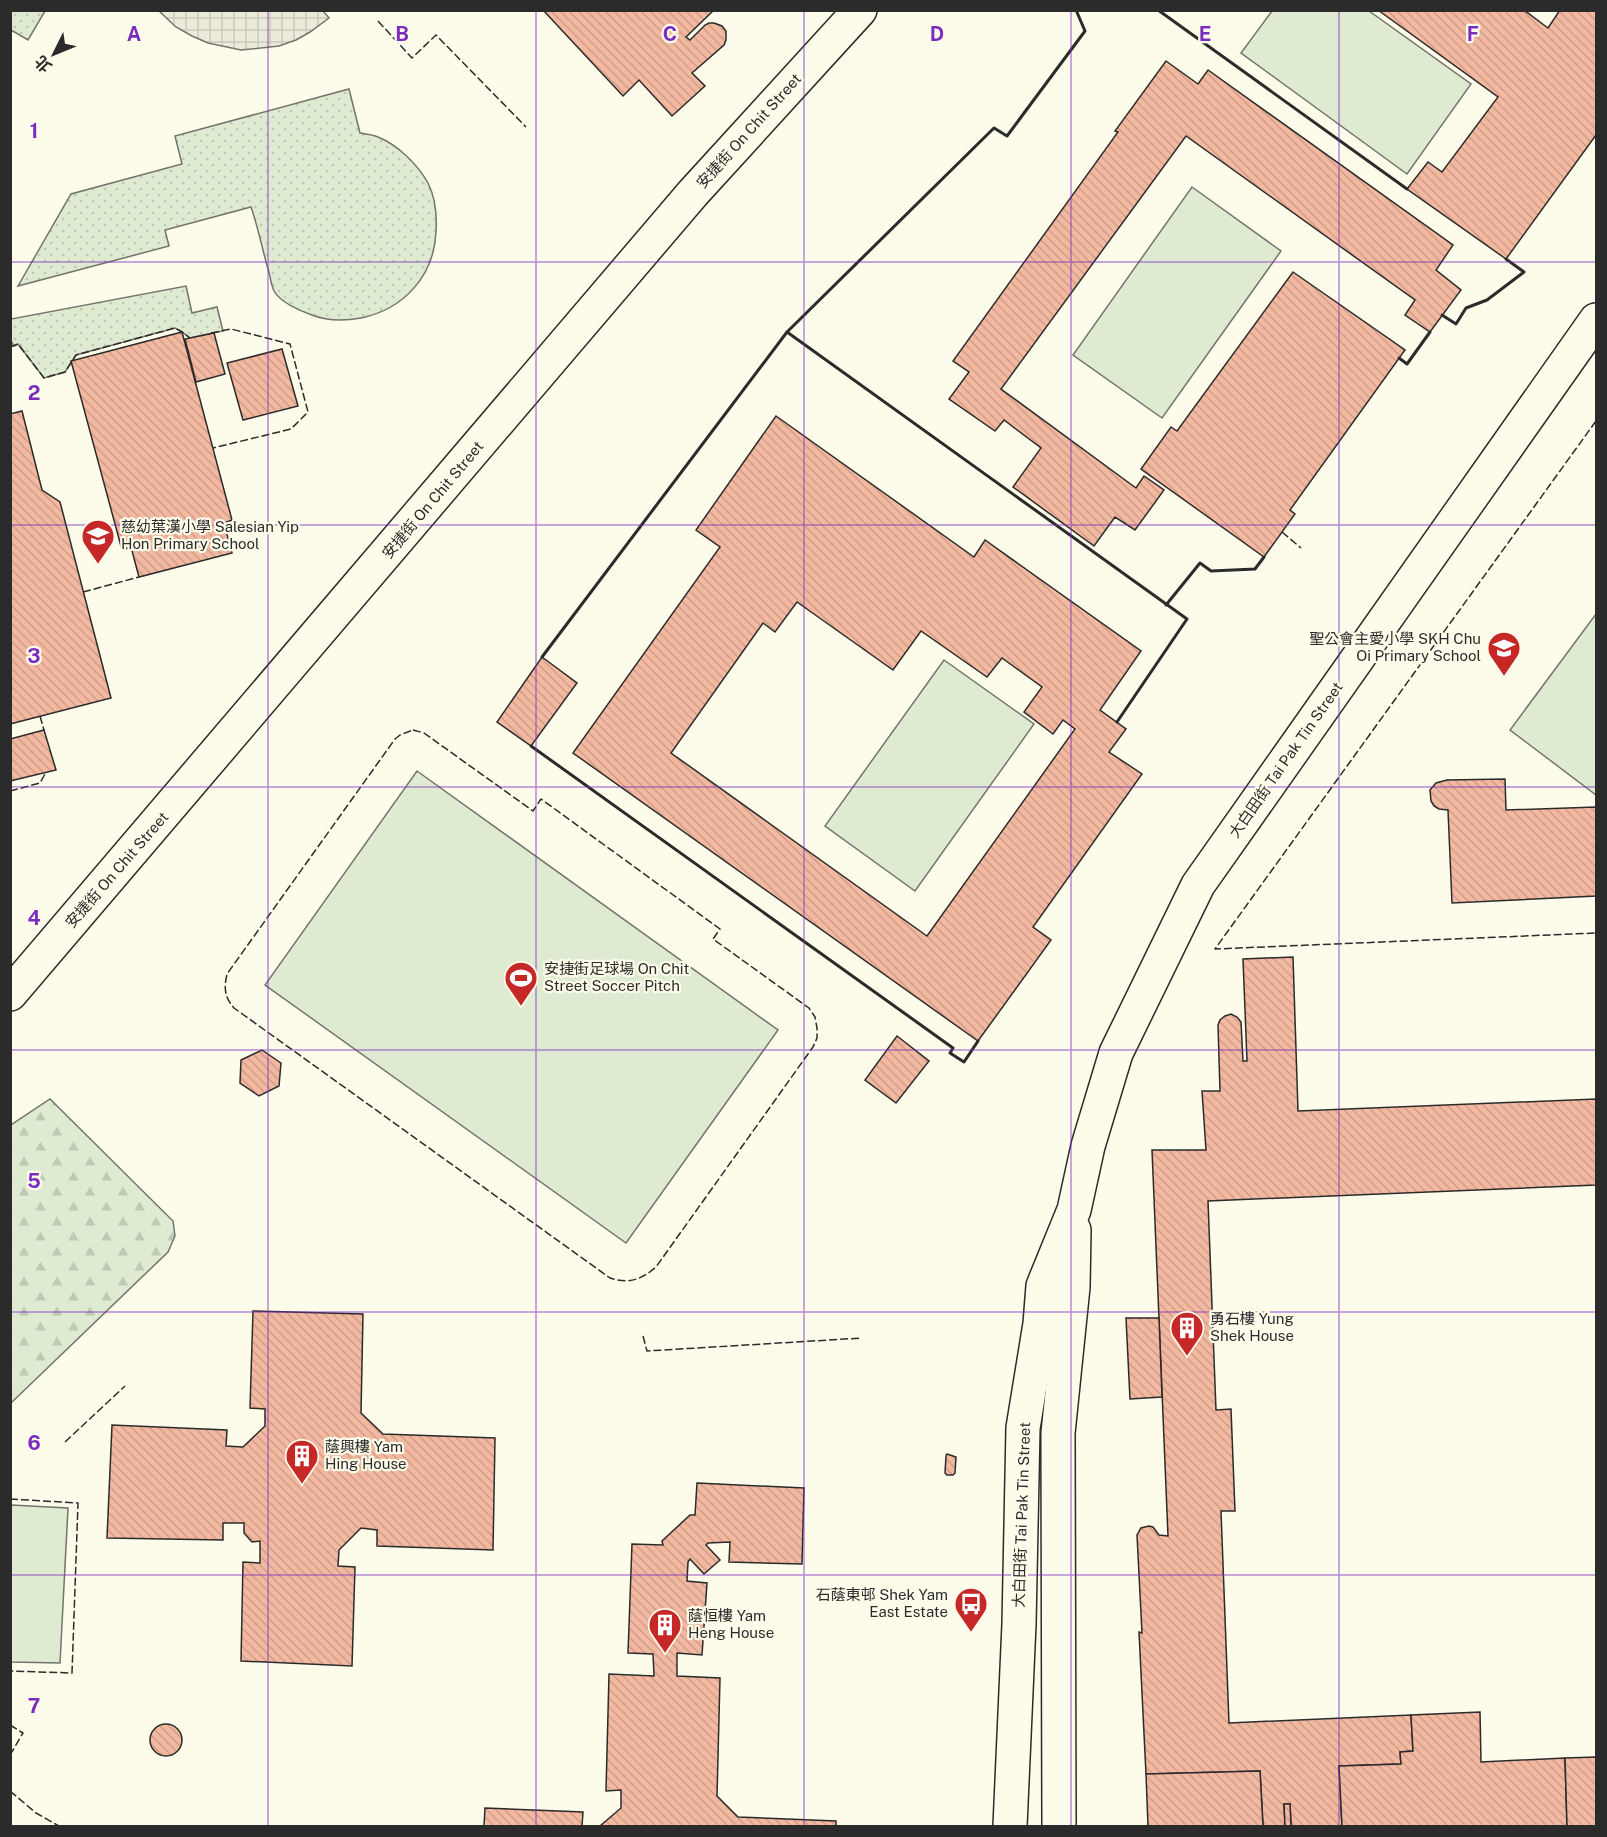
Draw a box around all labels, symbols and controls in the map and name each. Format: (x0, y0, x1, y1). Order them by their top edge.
text: A (127, 22, 141, 46)
text: B (395, 22, 409, 46)
text: C (663, 22, 677, 46)
text: D (930, 22, 944, 46)
text: E (1199, 22, 1211, 46)
text: F (1467, 22, 1479, 46)
north arrow (24, 24, 84, 84)
text: 北 (31, 52, 56, 76)
street label: 安捷街 On Chit Street (693, 70, 805, 191)
text: 1 (30, 119, 38, 143)
text: 2 (28, 381, 40, 405)
street label: 安捷街 On Chit Street (379, 437, 487, 562)
school or university icon: 慈幼葉漢小學 Salesian Yip Hon Primary School (80, 518, 116, 565)
place label: 慈幼葉漢小學 Salesian Yip Hon Primary School (121, 518, 299, 552)
place label: 聖公會主愛小學 SKH Chu Oi Primary School (1309, 630, 1481, 664)
school or university icon: 聖公會主愛小學 SKH Chu Oi Primary School (1486, 630, 1522, 677)
text: 3 (27, 644, 41, 668)
street label: 大白田街 Tai Pak Tin Street (1225, 679, 1346, 841)
street label: 安捷街 On Chit Street (62, 808, 172, 931)
text: 4 (27, 906, 41, 930)
sports icon: 安捷街足球場 On Chit Street Soccer Pitch (503, 960, 539, 1007)
place label: 安捷街足球場 On Chit Street Soccer Pitch (544, 960, 690, 994)
text: 5 (27, 1169, 41, 1193)
building icon: 勇石樓 Yung Shek House (1169, 1310, 1205, 1357)
place label: 勇石樓 Yung Shek House (1210, 1310, 1294, 1344)
street label: 大白田街 Tai Pak Tin Street (1010, 1422, 1033, 1608)
text: 6 (27, 1431, 41, 1455)
building icon: 蔭興樓 Yam Hing House (284, 1438, 320, 1485)
place label: 蔭興樓 Yam Hing House (325, 1438, 407, 1472)
place label: 石蔭東邨 Shek Yam East Estate (816, 1586, 948, 1620)
bus stop icon: 石蔭東邨 Shek Yam East Estate (953, 1586, 989, 1633)
building icon: 蔭恒樓 Yam Heng House (647, 1607, 683, 1654)
place label: 蔭恒樓 Yam Heng House (688, 1607, 774, 1641)
text: 7 (28, 1694, 40, 1718)

